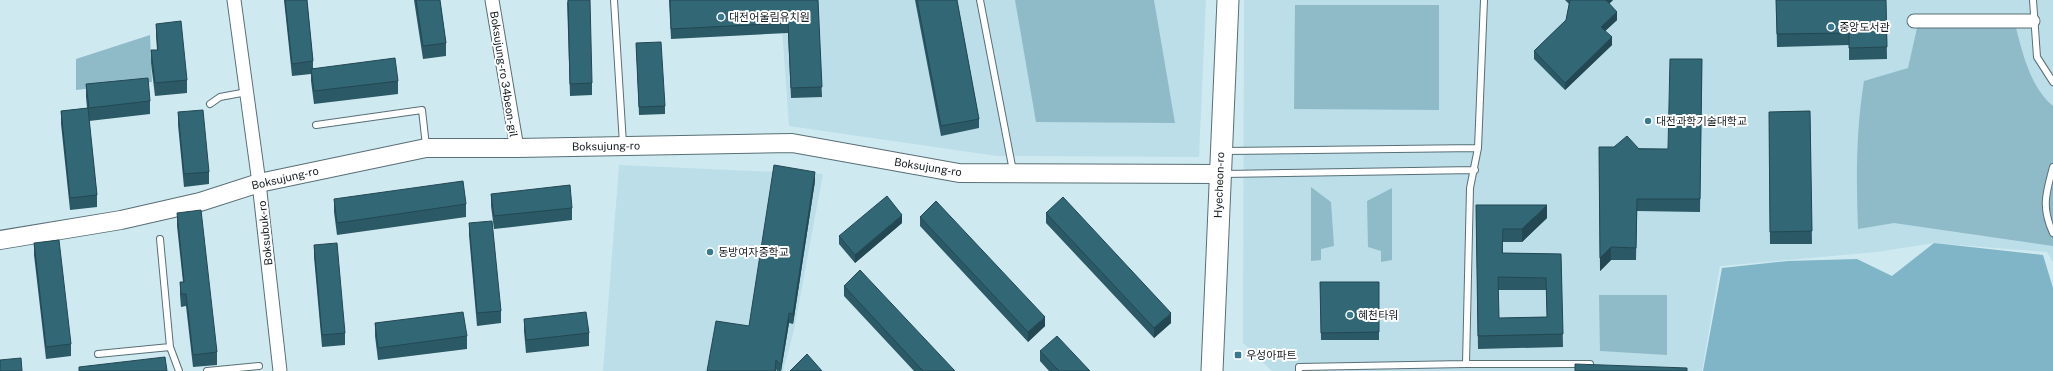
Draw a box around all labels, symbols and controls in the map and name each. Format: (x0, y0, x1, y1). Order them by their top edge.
street label: Boksujung-ro 34beon-gil (488, 10, 520, 138)
place label: 대전어울림유치원 (729, 11, 810, 23)
marker: 대전어울림유치원 (716, 12, 726, 22)
place label: 중앙도서관 (1839, 21, 1890, 33)
marker: 중앙도서관 (1826, 22, 1836, 32)
place label: 대전과학기술대학교 (1656, 115, 1747, 127)
marker: 대전과학기술대학교 (1643, 116, 1653, 126)
street label: Boksujung-ro (572, 139, 640, 153)
street label: Hyecheon-ro (1212, 152, 1226, 218)
street label: Boksujung-ro (893, 156, 963, 178)
street label: Boksujung-ro (250, 164, 320, 192)
street label: Boksubuk-ro (256, 200, 274, 266)
place label: 동방여자중학교 (718, 246, 789, 258)
marker: 동방여자중학교 (705, 247, 715, 257)
place label: 혜천타워 (1358, 309, 1398, 321)
marker: 혜천타워 (1345, 310, 1355, 320)
place label: 우성아파트 (1246, 349, 1297, 361)
marker: 우성아파트 (1233, 350, 1243, 360)

